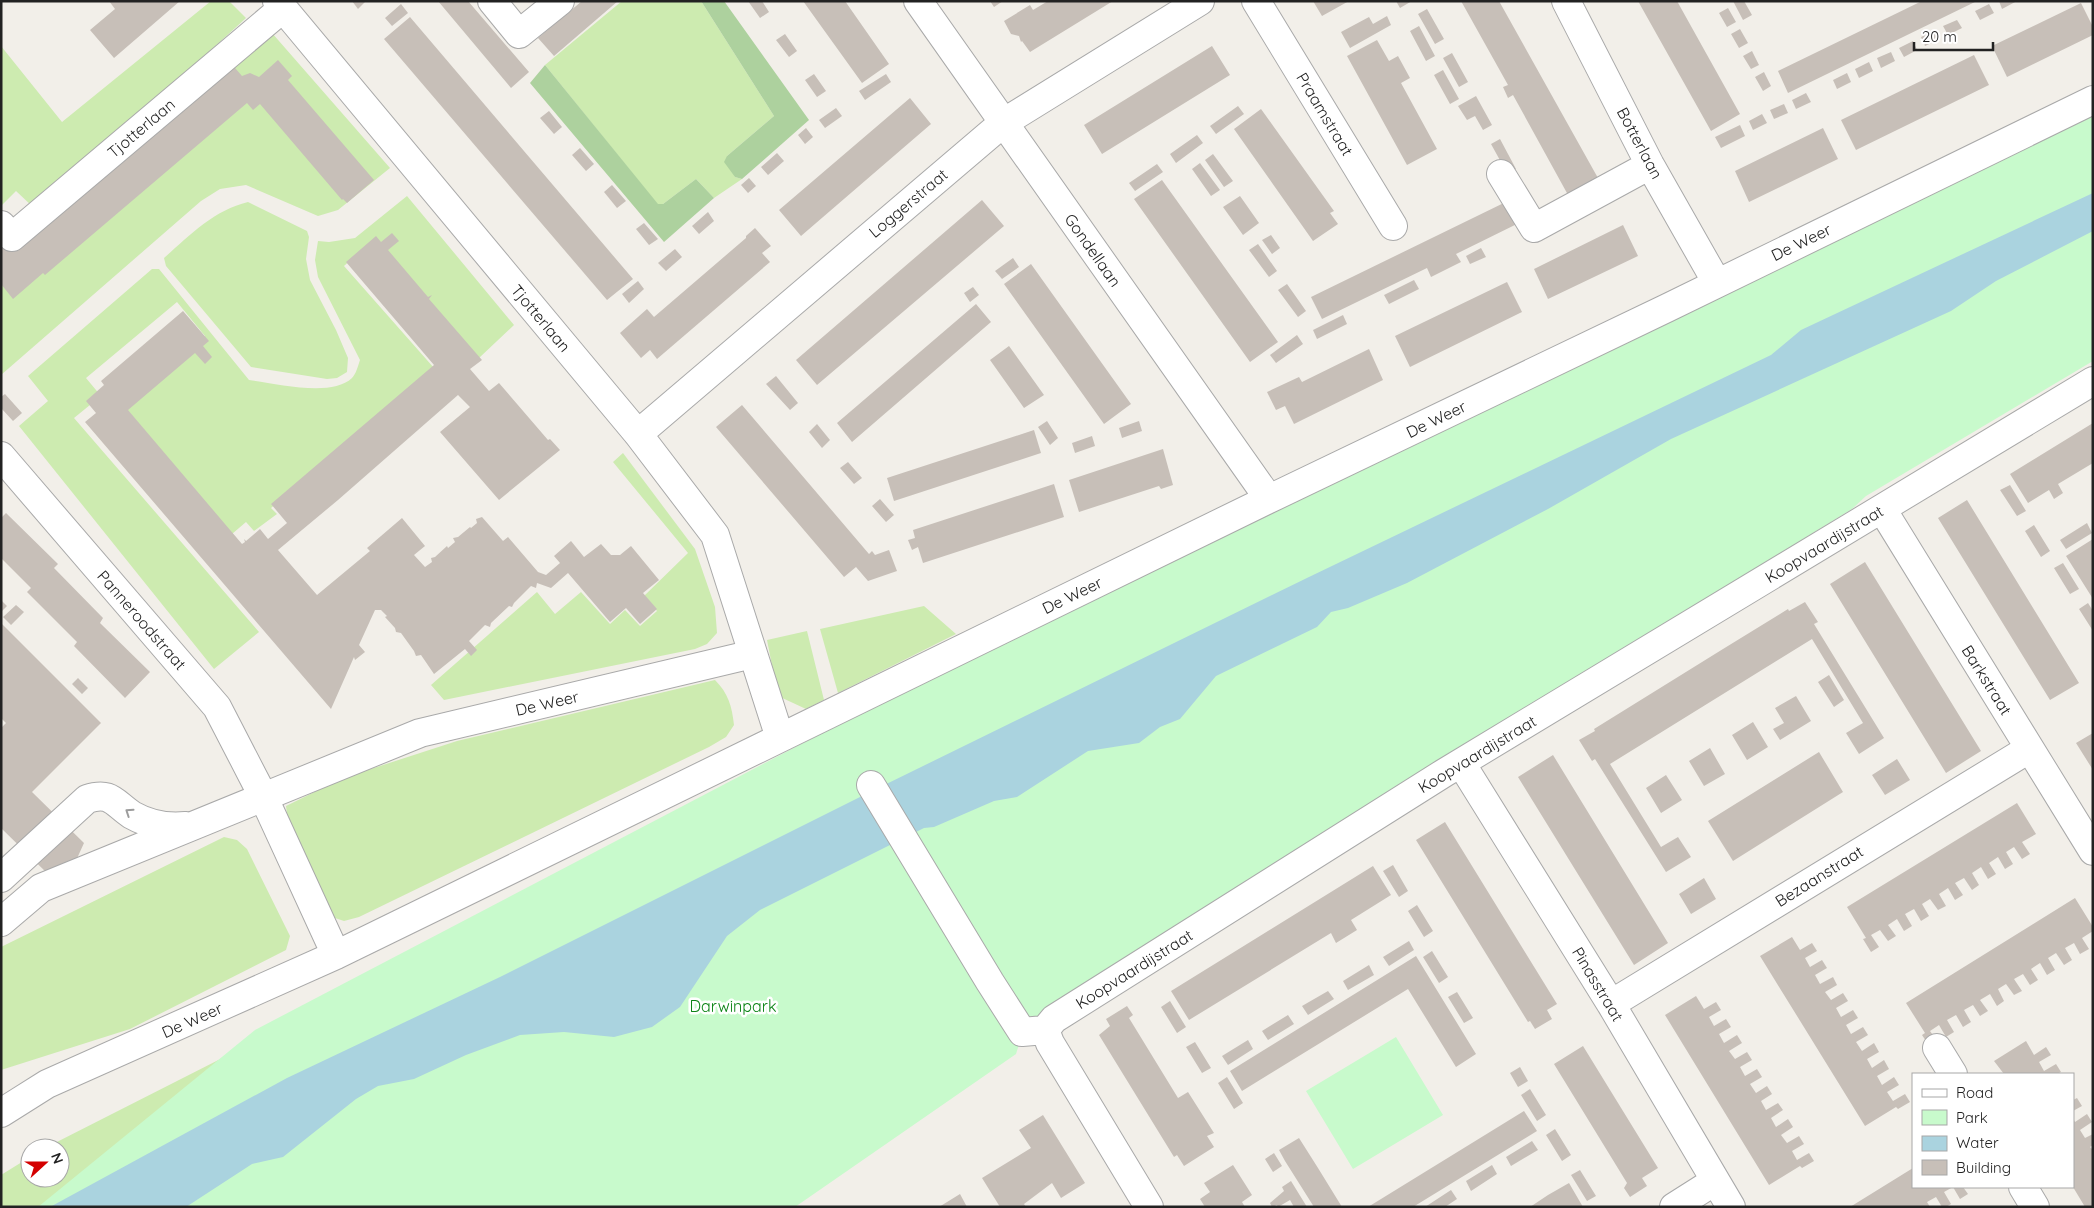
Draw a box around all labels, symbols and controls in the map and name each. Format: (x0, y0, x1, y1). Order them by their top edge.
scale bar (1914, 20, 1993, 52)
text: 20 m (1922, 27, 1957, 46)
street label: Praamstraat (1292, 69, 1358, 159)
street label: Tjotterlaan (103, 94, 179, 162)
street label: Botterlaan (1613, 104, 1667, 182)
street label: Loggerstraat (864, 164, 952, 242)
street label: Gondellaan (1060, 209, 1126, 291)
street label: De Weer (1768, 219, 1834, 265)
street label: Tjotterlaan (507, 280, 575, 356)
street label: De Weer (1403, 396, 1469, 442)
street label: Koopvaardijstraat (1761, 501, 1887, 587)
street label: Panneroodstraat (93, 566, 191, 674)
street label: De Weer (1039, 572, 1105, 618)
street label: Barkstraat (1958, 641, 2016, 719)
street label: De Weer (513, 686, 581, 720)
street label: Koopvaardijstraat (1414, 711, 1540, 797)
one-way arrow (126, 809, 135, 818)
street label: Bezaanstraat (1771, 841, 1867, 911)
street label: Koopvaardijstraat (1072, 925, 1196, 1013)
street label: Pinasstraat (1568, 943, 1628, 1025)
park label: Darwinpark (690, 996, 776, 1016)
street label: De Weer (158, 998, 226, 1042)
legend (1912, 1073, 2074, 1188)
text: Road (1956, 1083, 1993, 1102)
text: Park (1956, 1108, 1988, 1127)
text: Water (1956, 1133, 1999, 1152)
north arrow (20, 1138, 70, 1188)
text: N (47, 1150, 67, 1166)
text: Building (1956, 1158, 2011, 1177)

